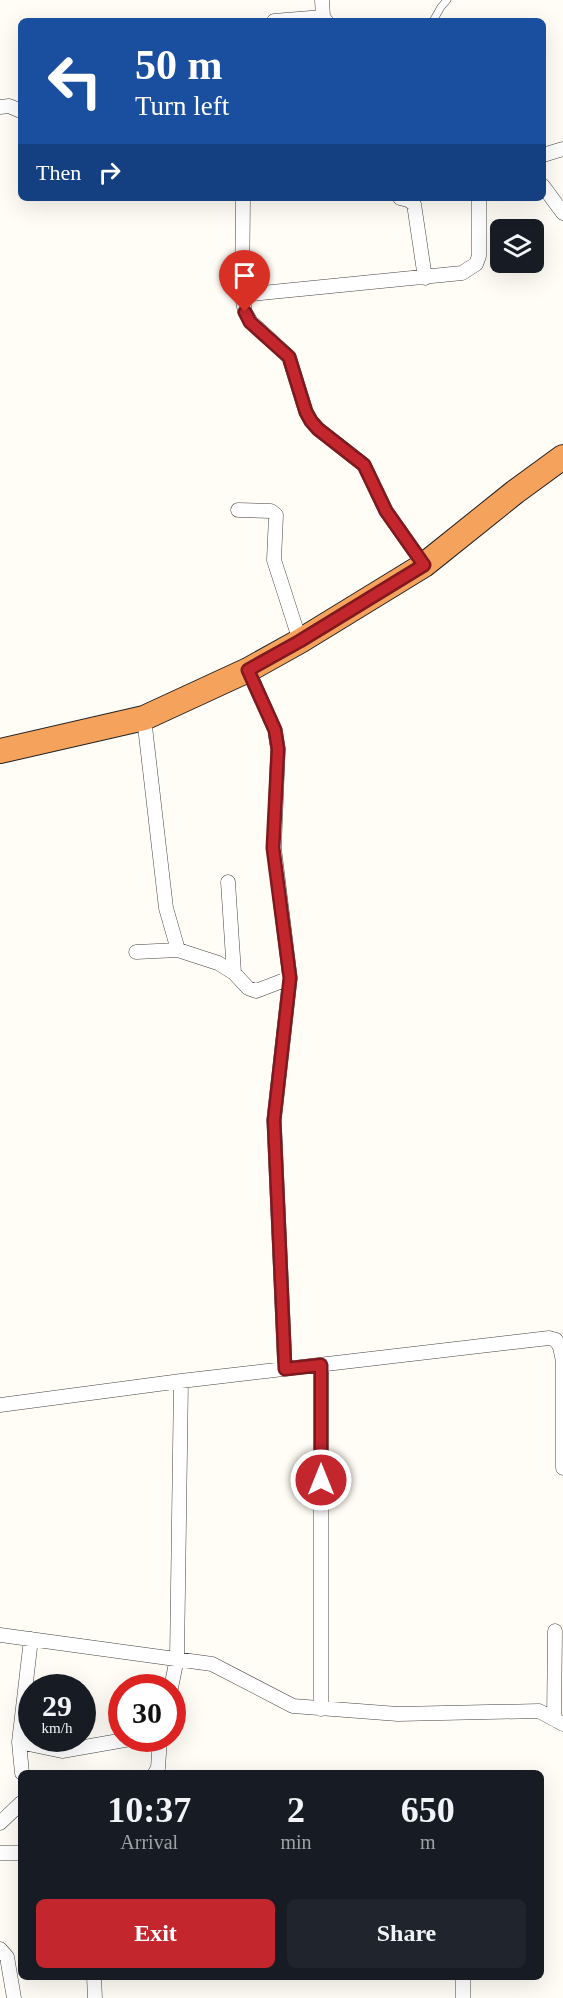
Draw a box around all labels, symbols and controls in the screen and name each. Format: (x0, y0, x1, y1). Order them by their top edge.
icon: left (36, 42, 114, 120)
text: 50 m (135, 42, 223, 88)
text: Turn left (135, 91, 229, 121)
icon: right (93, 156, 126, 189)
text: Then (36, 160, 81, 185)
map controls (490, 219, 544, 273)
button: layers (490, 219, 544, 273)
pin (219, 250, 270, 312)
icon: arrive (228, 259, 261, 292)
position arrow (289, 1448, 353, 1512)
speed limit sign: 30 (108, 1674, 186, 1752)
text: 29 (42, 1689, 72, 1722)
text: km/h (42, 1720, 72, 1736)
text: 10:37 (107, 1790, 191, 1830)
text: 2 (287, 1790, 305, 1830)
text: 650 (401, 1790, 455, 1830)
text: Arrival (120, 1831, 178, 1853)
text: min (280, 1831, 312, 1853)
text: m (420, 1831, 436, 1853)
button: Exit (36, 1899, 275, 1968)
button: Share (287, 1899, 526, 1968)

